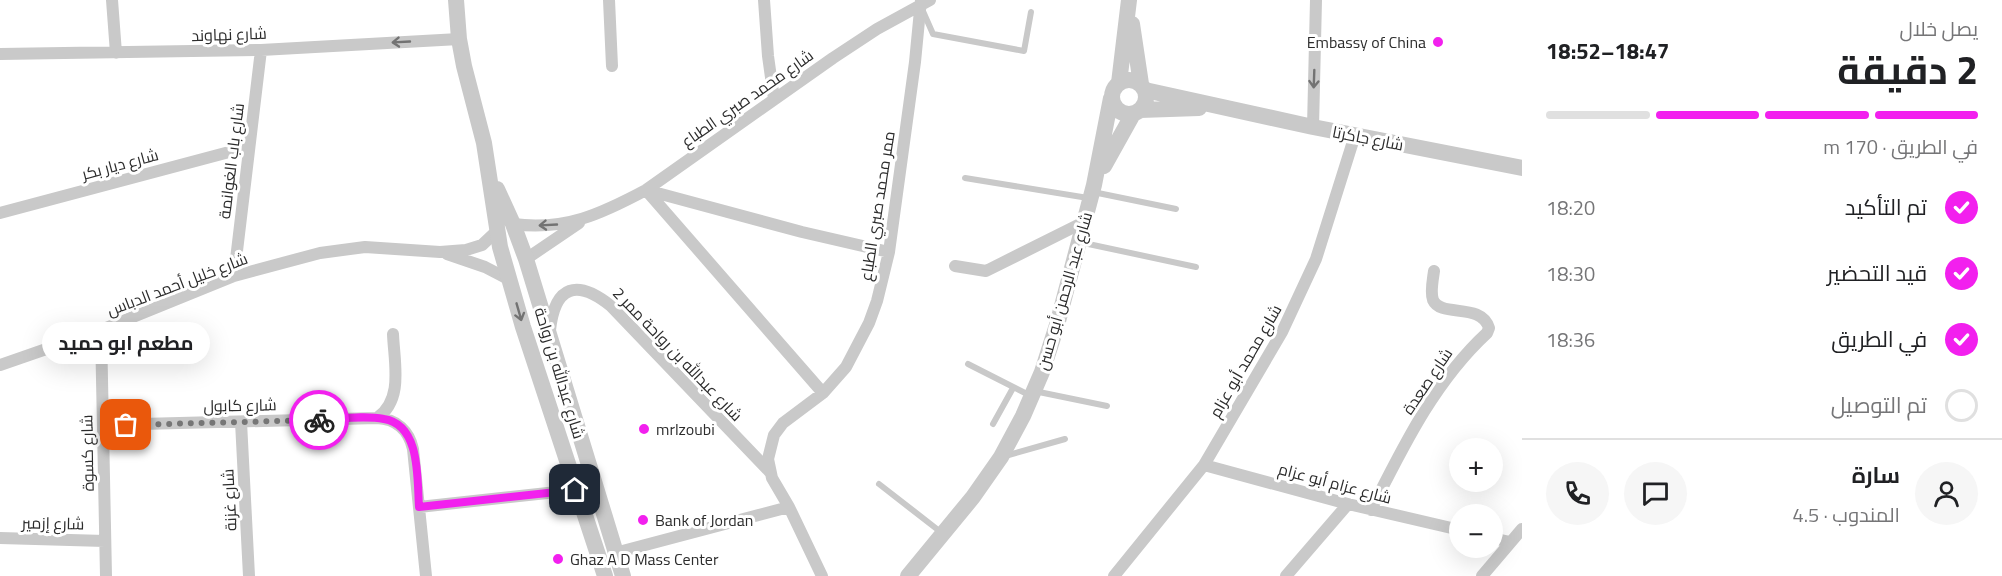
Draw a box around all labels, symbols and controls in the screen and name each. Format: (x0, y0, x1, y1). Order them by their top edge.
text: يصل خلال (1899, 13, 1978, 44)
street label: شارع نهاوند (191, 21, 267, 47)
place label: Embassy of China (1307, 30, 1426, 54)
text: 18:47–18:52 (1546, 34, 1669, 68)
marker: Embassy of China (1431, 35, 1445, 49)
one-way arrow (391, 37, 411, 48)
text: 2 دقيقة (1837, 40, 1978, 99)
street label: شارع محمد صبري الطباع (676, 43, 819, 154)
one-way arrow (1308, 69, 1320, 89)
street label: شارع باب الغوانمة (212, 102, 250, 220)
street label: شارع جاكرتا (1330, 119, 1406, 157)
street label: ممر محمد صبري الطباع (853, 129, 903, 283)
text: في الطريق · 170 m (1823, 131, 1978, 162)
street label: شارع ديار بكر (78, 142, 161, 186)
text: تم التأكيد (1845, 190, 1927, 224)
icon: check (1945, 191, 1978, 224)
text: 18:20 (1546, 192, 1595, 223)
street label: شارع عبد الرحمن أبو حسن (1030, 209, 1098, 373)
one-way arrow (538, 219, 558, 231)
street label: شارع خليل أحمد الدباس (103, 246, 251, 322)
text: قيد التحضير (1827, 256, 1927, 290)
icon: check (1945, 257, 1978, 290)
text: 18:30 (1546, 258, 1595, 289)
street label: شارع عبدالله بن رواحة ممر 2 (607, 282, 749, 426)
street label: شارع محمد أبو عزام (1203, 300, 1287, 422)
one-way arrow (514, 302, 525, 321)
street label: شارع عبدالله بن رواحة (529, 304, 591, 442)
text: في الطريق (1831, 322, 1927, 356)
callout: مطعم ابو حميد (42, 323, 210, 365)
icon: check (1945, 323, 1978, 356)
text: 18:36 (1546, 324, 1595, 355)
text: مطعم ابو حميد (58, 327, 194, 358)
street label: شارع صعدة (1396, 343, 1458, 419)
text: تم التوصيل (1831, 388, 1927, 422)
courier (289, 390, 349, 450)
street label: شارع كابول (203, 392, 277, 418)
pin (100, 399, 151, 450)
icon: bike (303, 404, 336, 437)
icon: bag (109, 408, 142, 441)
street label: شارع كسوة (74, 414, 100, 492)
place label: mrlzoubi (656, 417, 715, 441)
marker: mrlzoubi (637, 422, 651, 436)
map controls (1449, 438, 1503, 558)
button: + (1449, 438, 1503, 492)
street label: شارع عزام أبو عزام (1276, 456, 1394, 510)
text: سارة (1852, 458, 1900, 492)
button: phone (1546, 462, 1609, 525)
button: chat (1624, 462, 1687, 525)
button: person (1915, 462, 1978, 525)
pin (549, 464, 600, 515)
street label: شارع غزنة (215, 468, 243, 532)
icon: home (558, 473, 591, 506)
text: المندوب · 4.5 (1792, 499, 1900, 530)
button: − (1449, 504, 1503, 558)
place label: Bank of Jordan (655, 508, 753, 532)
street label: شارع إزمير (20, 510, 85, 536)
marker: Bank of Jordan (636, 513, 650, 527)
place label: Ghaz A D Mass Center (570, 547, 719, 571)
marker: Ghaz A D Mass Center (551, 552, 565, 566)

